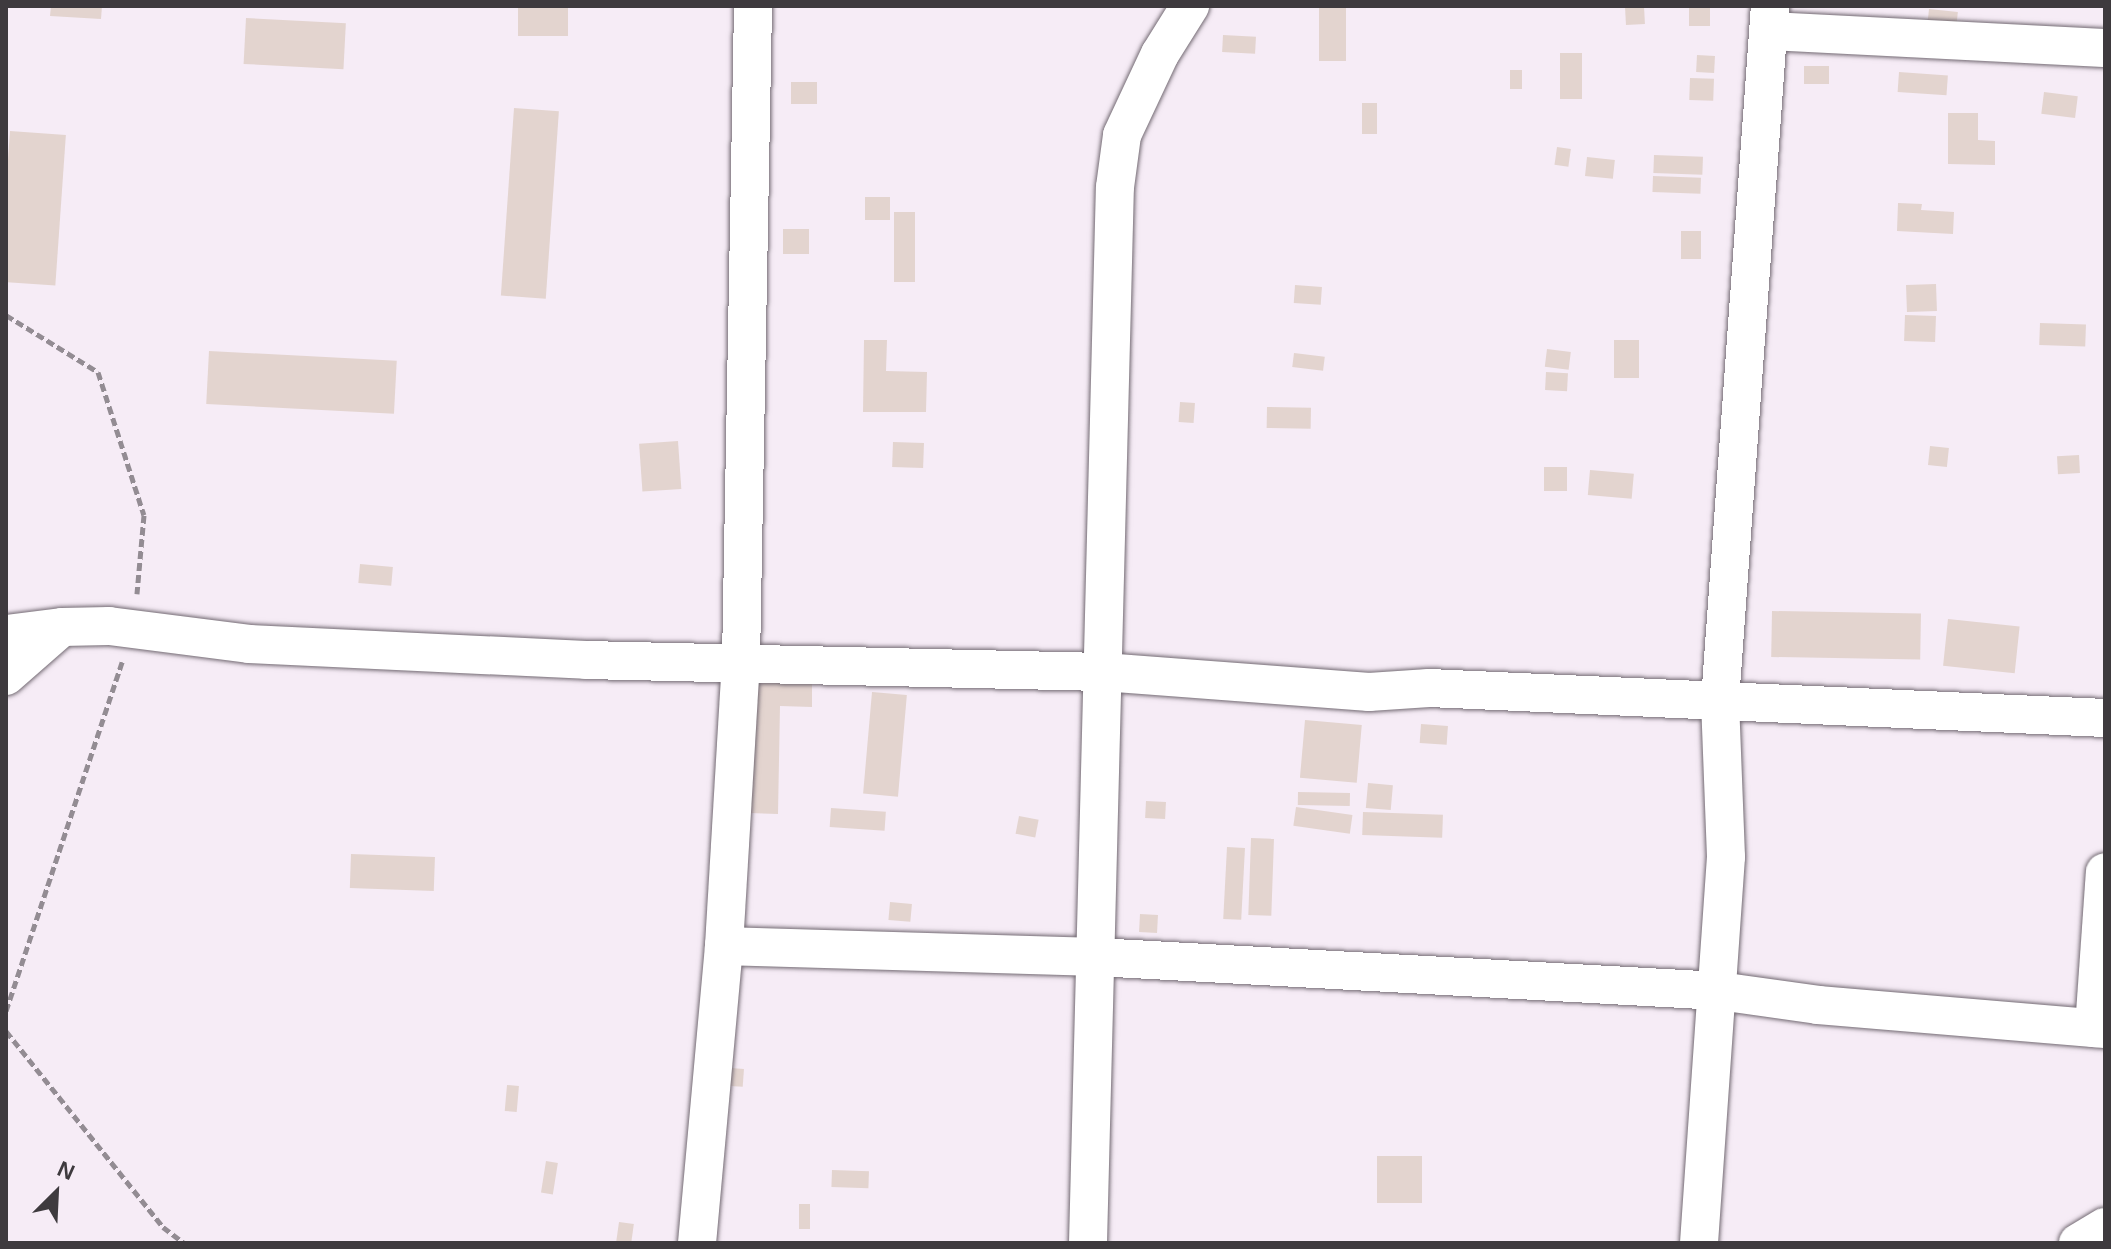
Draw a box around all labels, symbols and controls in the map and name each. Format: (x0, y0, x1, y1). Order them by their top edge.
north arrow (16, 1153, 96, 1233)
text: N (54, 1156, 78, 1185)

